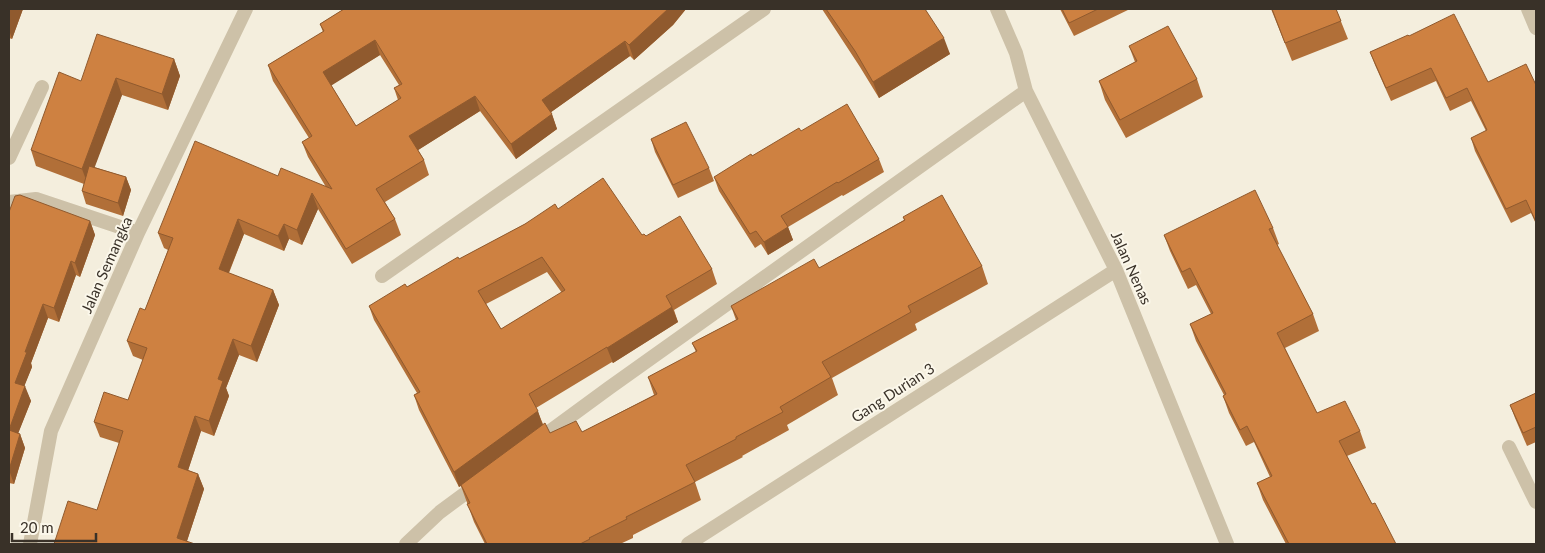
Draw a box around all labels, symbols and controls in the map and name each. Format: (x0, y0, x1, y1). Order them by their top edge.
street label: Jalan Semangka (77, 214, 135, 316)
street label: Jalan Nenas (1108, 228, 1156, 307)
street label: Gang Durian 3 (848, 359, 937, 426)
scale bar (12, 510, 96, 542)
text: 20 m (20, 518, 54, 536)

